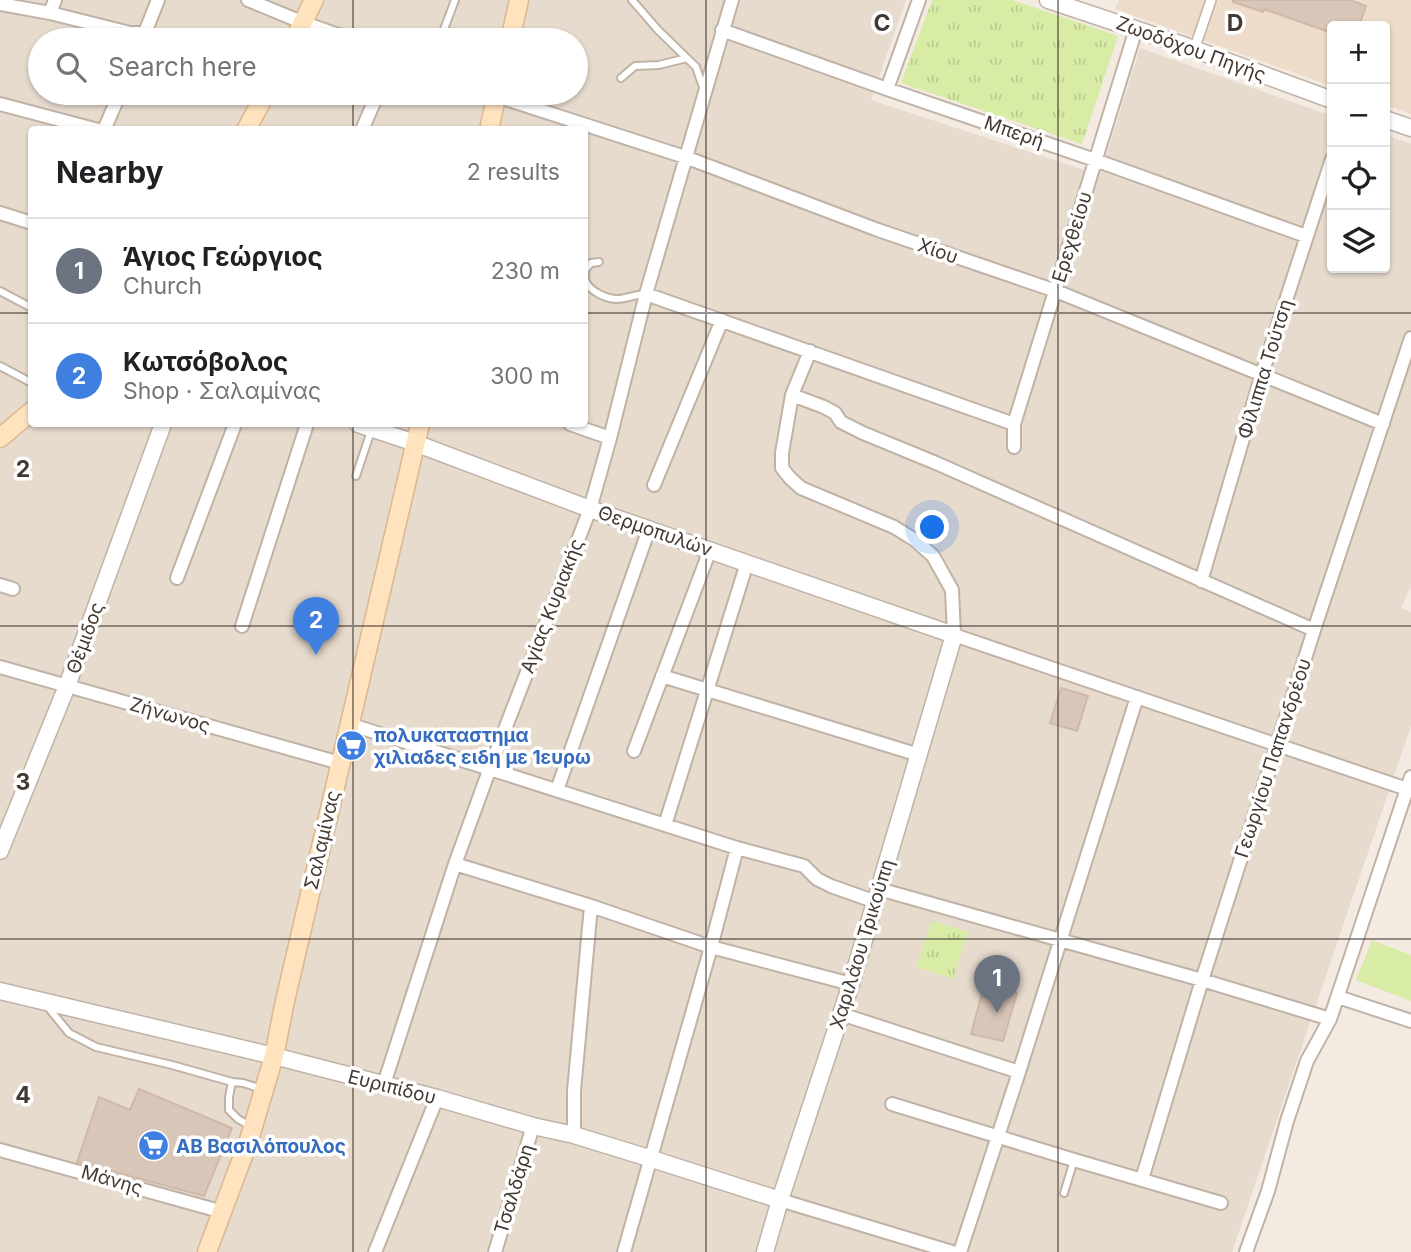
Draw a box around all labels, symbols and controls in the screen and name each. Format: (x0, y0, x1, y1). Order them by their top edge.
text: C (873, 9, 891, 37)
text: D (1227, 9, 1243, 37)
street label: Ζωοδόχου Πηγής (1113, 11, 1269, 87)
map controls (1327, 21, 1390, 273)
button: + (1327, 21, 1390, 84)
search box (28, 28, 588, 105)
icon: search (52, 48, 90, 86)
text: Search here (108, 51, 257, 82)
button: − (1327, 84, 1390, 147)
street label: Μπερή (981, 111, 1047, 153)
button: locate (1327, 147, 1390, 210)
text: Nearby (56, 154, 164, 190)
text: 2 results (467, 158, 560, 186)
street label: Ερεχθείου (1047, 189, 1097, 285)
button: layers (1327, 210, 1390, 273)
street label: Χίου (915, 233, 961, 269)
text: Άγιος Γεώργιος (123, 241, 323, 272)
text: 1 (74, 257, 84, 285)
text: 230 m (491, 257, 560, 285)
text: Church (123, 272, 202, 300)
street label: Φίλιππα Τούτση (1233, 296, 1297, 442)
text: Κωτσόβολος (123, 346, 288, 377)
text: 2 (72, 362, 86, 390)
text: 300 m (490, 362, 560, 390)
text: Shop · Σαλαμίνας (123, 377, 321, 405)
text: 2 (16, 455, 30, 483)
street label: Θερμοπυλών (595, 501, 715, 561)
your location (915, 510, 949, 544)
street label: Αγίας Κυριακής (516, 535, 588, 677)
pin: 2 (293, 597, 339, 655)
street label: Θέμιδος (61, 599, 109, 677)
street label: Γεωργίου Παπανδρέου (1230, 656, 1316, 860)
street label: Ζήνωνος (127, 693, 213, 737)
place label: πολυκαταστημα χιλιαδες ειδη με 1ευρω (374, 724, 591, 769)
supermarket icon: πολυκαταστημα χιλιαδες ειδη με 1ευρω (334, 729, 368, 763)
text: 3 (16, 768, 30, 796)
street label: Σαλαμίνας (299, 788, 345, 892)
street label: Χαριλάου Τρικούπη (825, 856, 899, 1032)
pin: 1 (974, 955, 1020, 1013)
street label: Ευριπίδου (346, 1065, 438, 1109)
text: 4 (15, 1081, 31, 1109)
supermarket icon: ΑΒ Βασιλόπουλος (136, 1129, 170, 1163)
place label: ΑΒ Βασιλόπουλος (176, 1135, 346, 1158)
street label: Τσαλδάρη (489, 1141, 539, 1237)
street label: Μάνης (79, 1160, 145, 1200)

